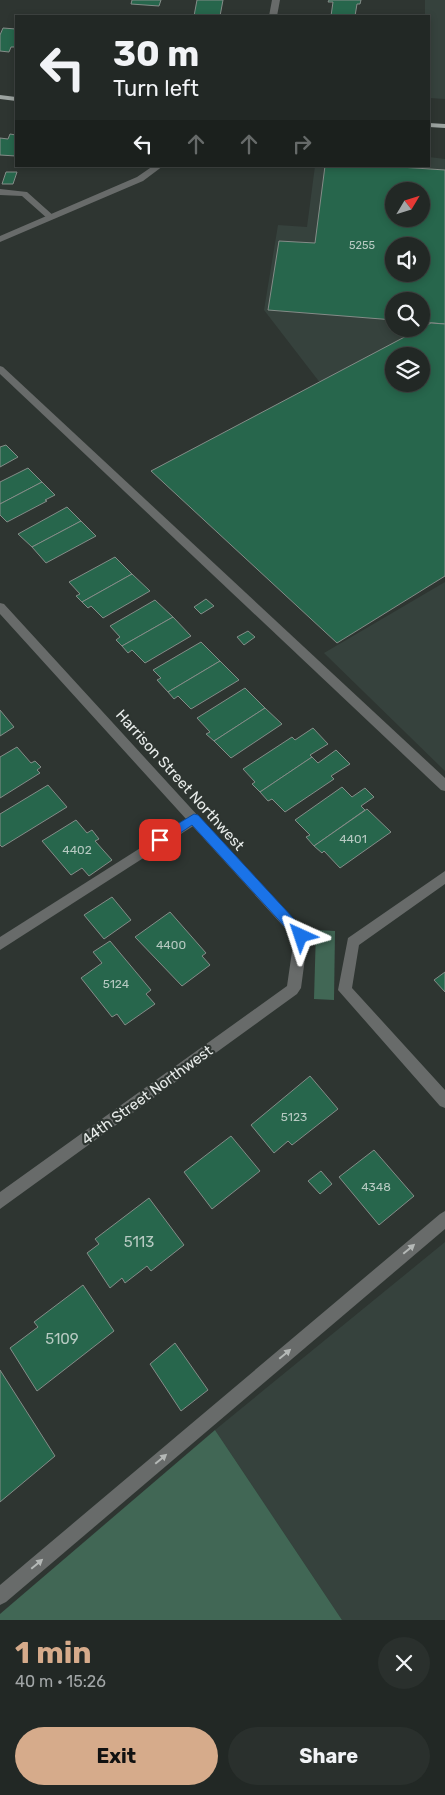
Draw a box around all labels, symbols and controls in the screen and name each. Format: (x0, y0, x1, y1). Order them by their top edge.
text: 30 m (113, 33, 199, 75)
icon: left (30, 35, 95, 100)
text: Turn left (113, 75, 199, 102)
icon: left (129, 130, 157, 158)
icon: ahead (182, 130, 210, 158)
icon: ahead (235, 130, 263, 158)
icon: right (288, 130, 316, 158)
north arrow (385, 182, 430, 228)
map controls (385, 182, 430, 392)
button: sound (385, 237, 430, 282)
house number: 5255 (349, 239, 375, 252)
button: search (385, 292, 430, 337)
button: layers (385, 347, 430, 392)
street label: Harrison Street Northwest (112, 706, 248, 854)
pin (139, 819, 181, 861)
icon: arrive (146, 826, 174, 854)
house number: 4401 (339, 832, 367, 846)
house number: 4402 (62, 843, 92, 857)
position arrow (274, 909, 326, 961)
house number: 4400 (156, 938, 186, 952)
house number: 5124 (103, 977, 130, 991)
street label: 44th Street Northwest (78, 1041, 216, 1149)
house number: 5123 (281, 1110, 307, 1124)
house number: 4348 (361, 1180, 391, 1194)
house number: 5113 (124, 1233, 154, 1251)
one-way arrow (403, 1243, 415, 1255)
house number: 5109 (45, 1330, 79, 1348)
one-way arrow (279, 1348, 291, 1360)
one-way arrow (155, 1453, 167, 1465)
one-way arrow (31, 1558, 43, 1570)
text: 1 min (15, 1635, 92, 1671)
button: close (378, 1637, 430, 1689)
text: 40 m · 15:26 (15, 1672, 106, 1691)
button: Exit (15, 1727, 218, 1785)
button: Share (228, 1727, 430, 1785)

